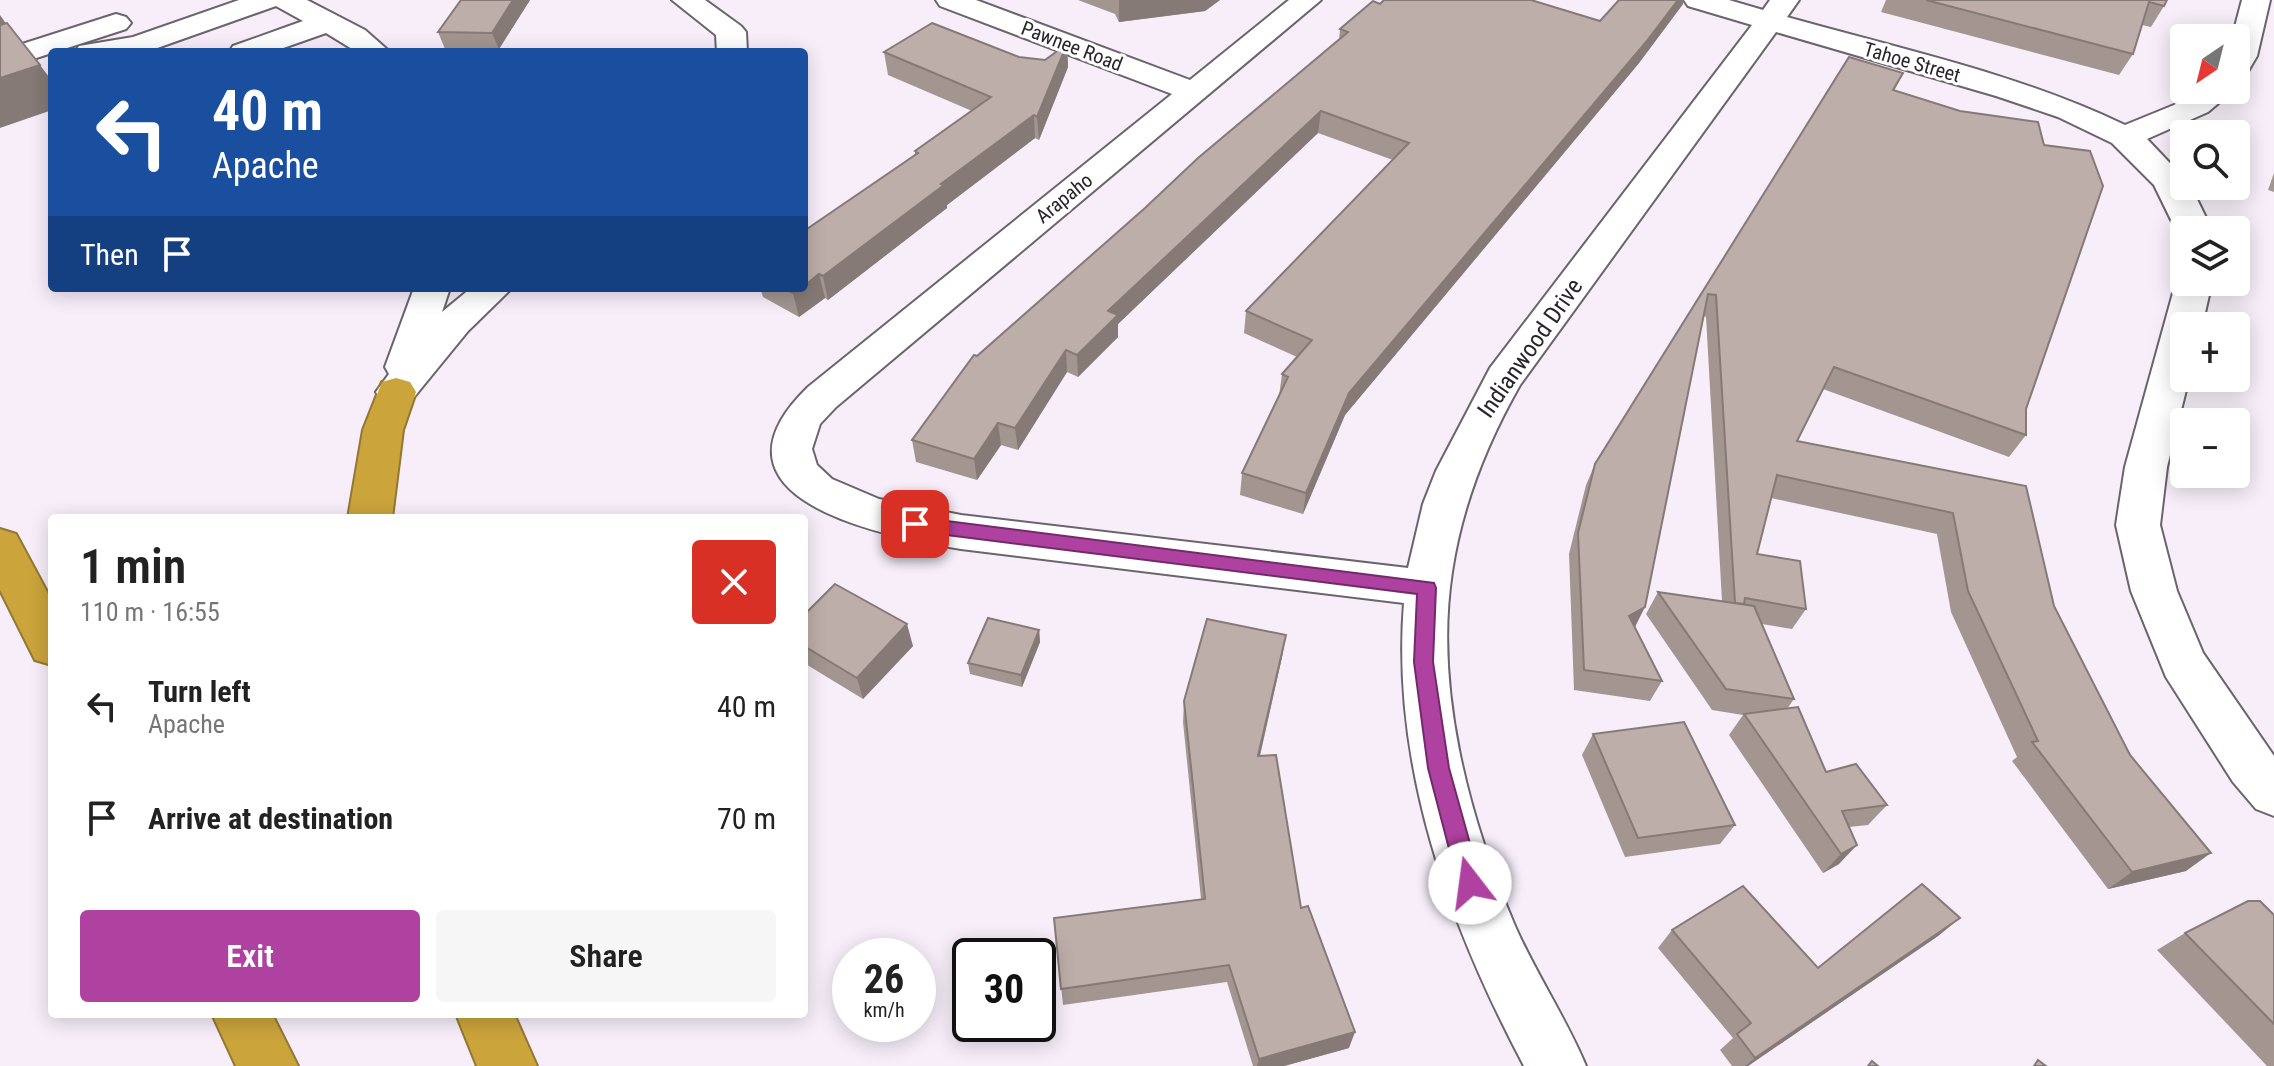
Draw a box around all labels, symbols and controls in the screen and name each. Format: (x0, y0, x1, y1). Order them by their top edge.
street label: Pawnee Road (1018, 16, 1126, 76)
north arrow (2170, 24, 2250, 104)
map controls (2170, 24, 2250, 488)
street label: Tahoe Street (1861, 37, 1963, 87)
text: 40 m (212, 78, 323, 144)
icon: left (80, 80, 184, 184)
button: search (2170, 120, 2250, 200)
text: Apache (212, 145, 319, 187)
street label: Arapaho (1031, 168, 1097, 228)
button: layers (2170, 216, 2250, 296)
icon: arrive (155, 232, 199, 276)
text: Then (80, 237, 139, 272)
street label: Indianwood Drive (1472, 273, 1588, 423)
button: + (2170, 312, 2250, 392)
button: − (2170, 408, 2250, 488)
pin (881, 490, 949, 558)
icon: arrive (893, 502, 937, 546)
text: 1 min (80, 538, 186, 595)
button: close (692, 540, 776, 624)
text: 110 m · 16:55 (80, 597, 220, 627)
text: Turn left (148, 674, 251, 709)
icon: left (80, 684, 124, 728)
text: 40 m (717, 689, 776, 724)
text: Apache (148, 709, 225, 739)
icon: arrive (80, 796, 124, 840)
text: Arrive at destination (148, 801, 393, 836)
text: 70 m (717, 801, 776, 836)
position arrow (1428, 841, 1512, 925)
button: Exit (80, 910, 420, 1002)
button: Share (436, 910, 776, 1002)
speed limit sign: 30 (952, 938, 1056, 1042)
text: 26 (864, 956, 904, 1003)
text: km/h (863, 998, 905, 1022)

